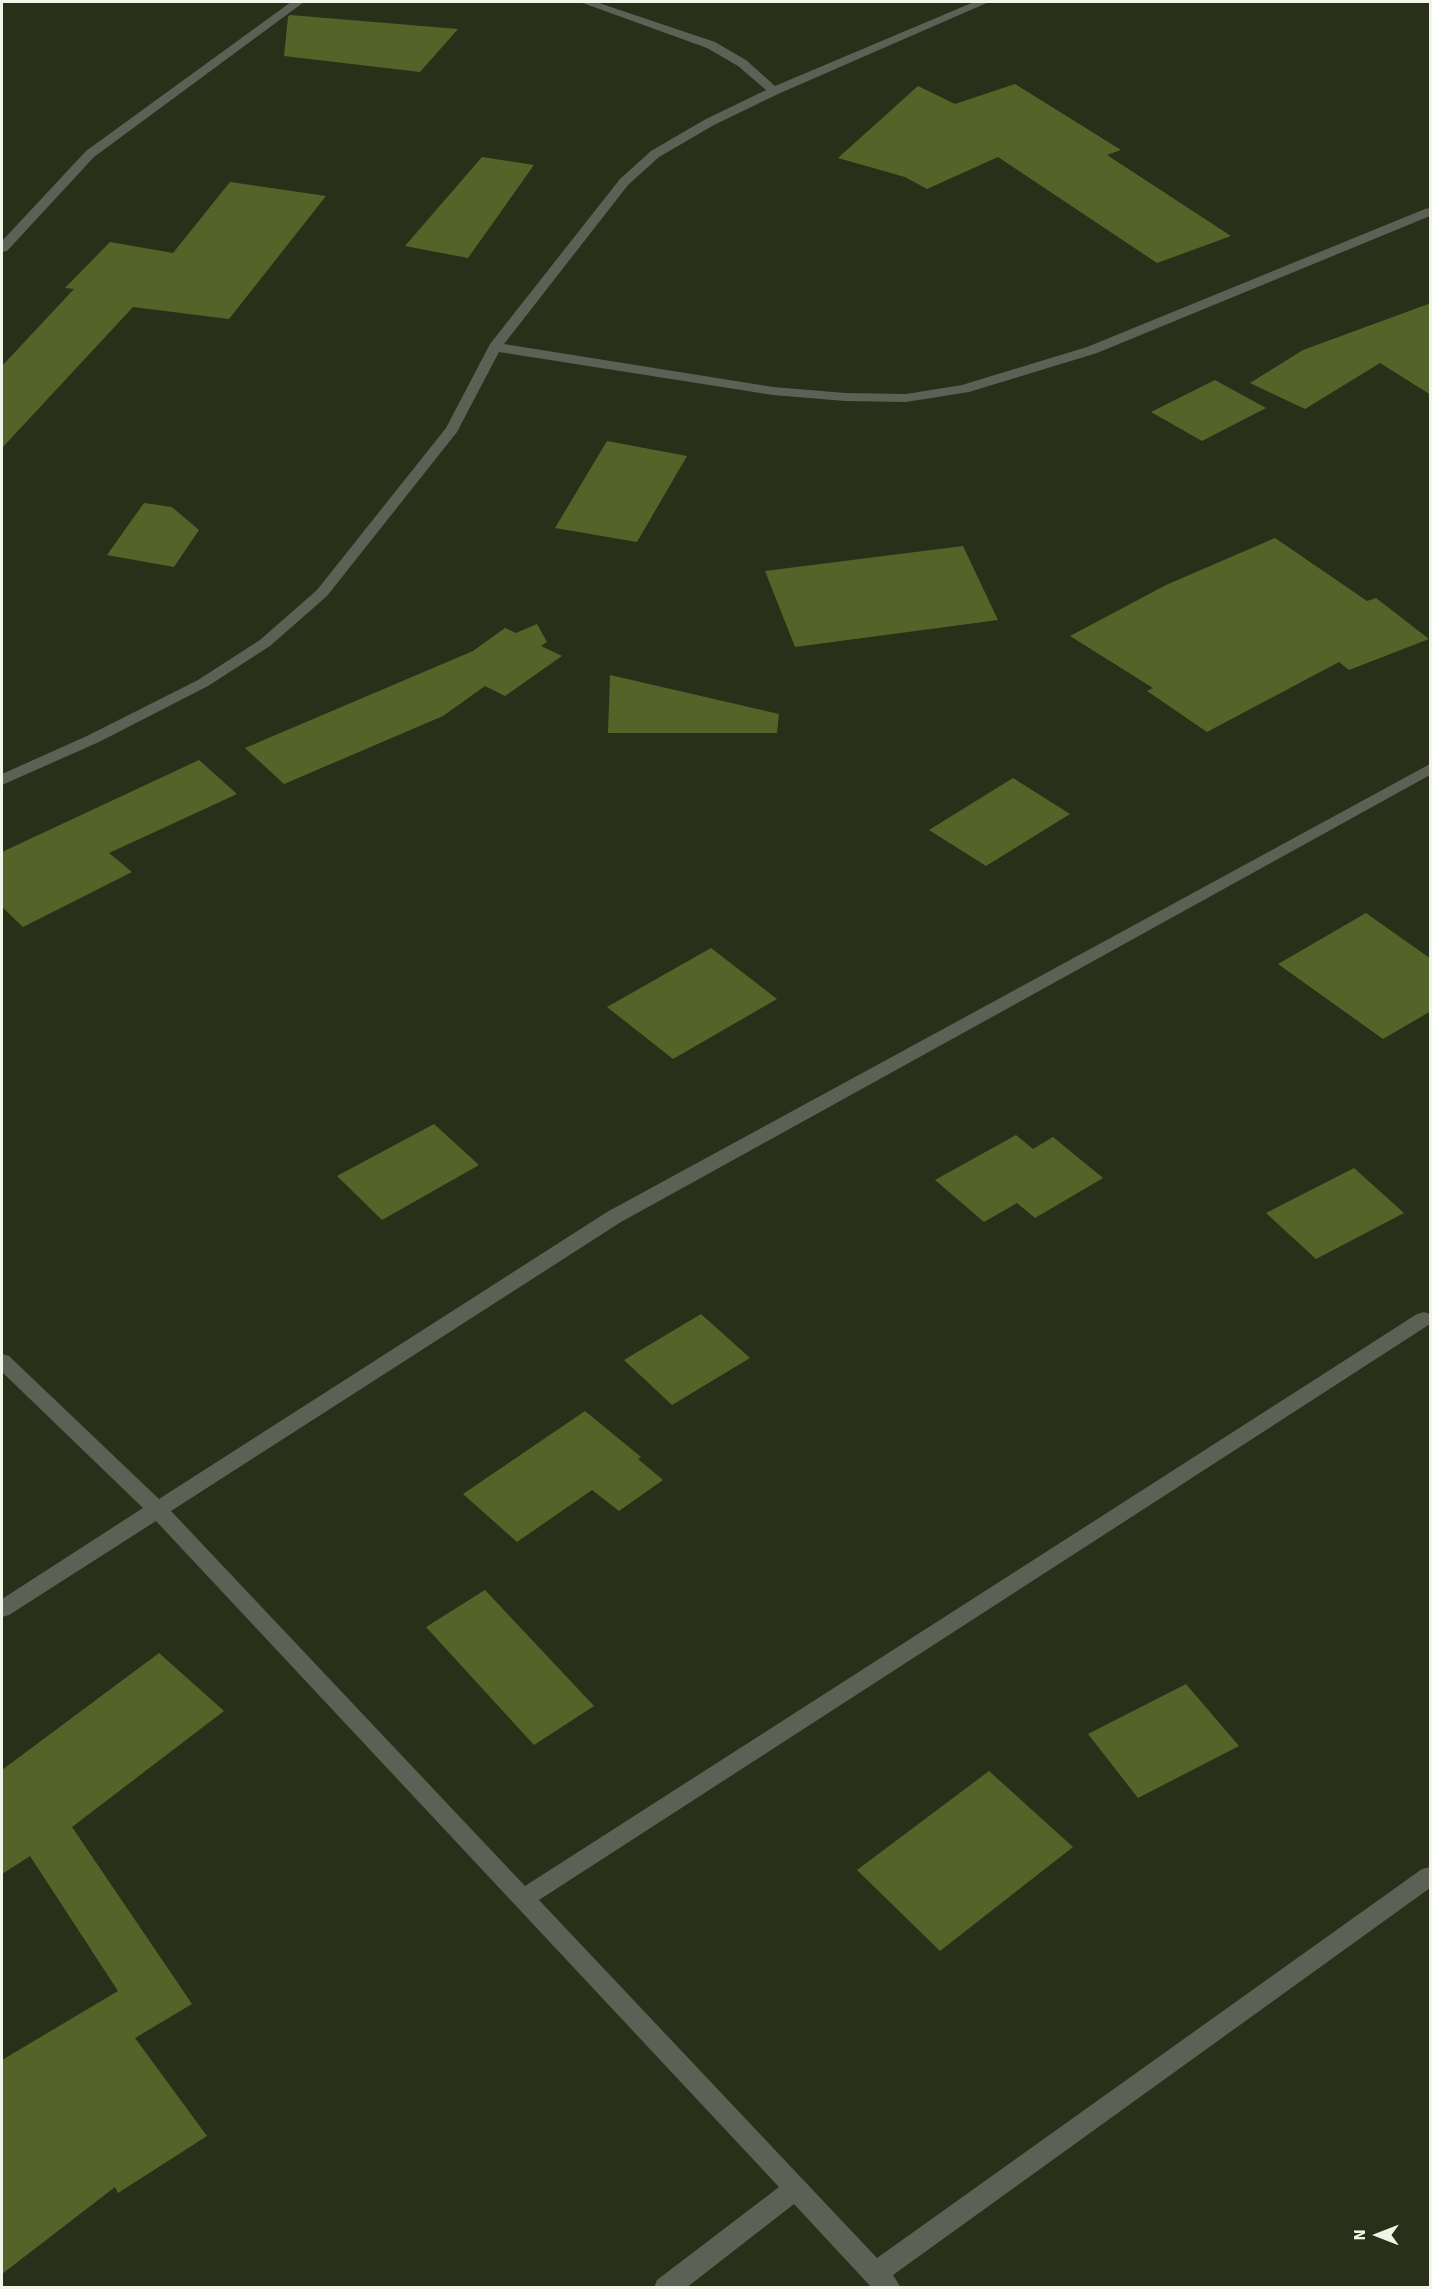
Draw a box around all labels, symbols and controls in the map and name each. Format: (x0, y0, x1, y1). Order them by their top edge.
north arrow (1348, 2205, 1408, 2265)
text: N (1350, 2229, 1370, 2241)

